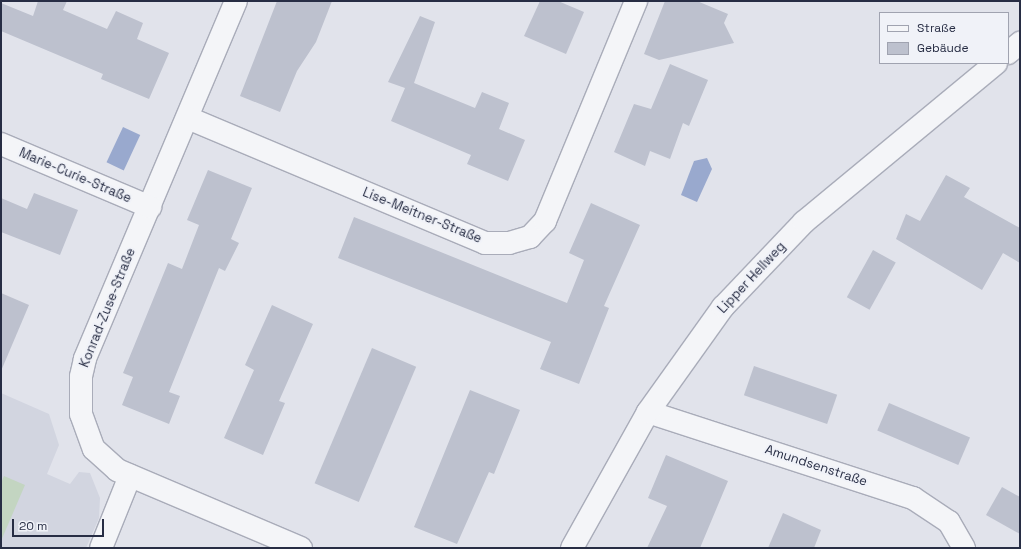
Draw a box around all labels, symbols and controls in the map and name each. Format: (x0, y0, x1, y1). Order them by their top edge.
legend (879, 12, 1009, 64)
text: Straße (917, 20, 956, 36)
text: Gebäude (917, 40, 969, 56)
street label: Marie-Curie-Straße (17, 145, 133, 207)
street label: Lise-Meitner-Straße (360, 185, 484, 247)
street label: Lipper Hellweg (715, 239, 789, 317)
street label: Konrad-Zuse-Straße (77, 246, 139, 370)
street label: Amundsenstraße (763, 442, 869, 490)
scale bar (14, 511, 106, 537)
text: 20 m (19, 518, 47, 534)

